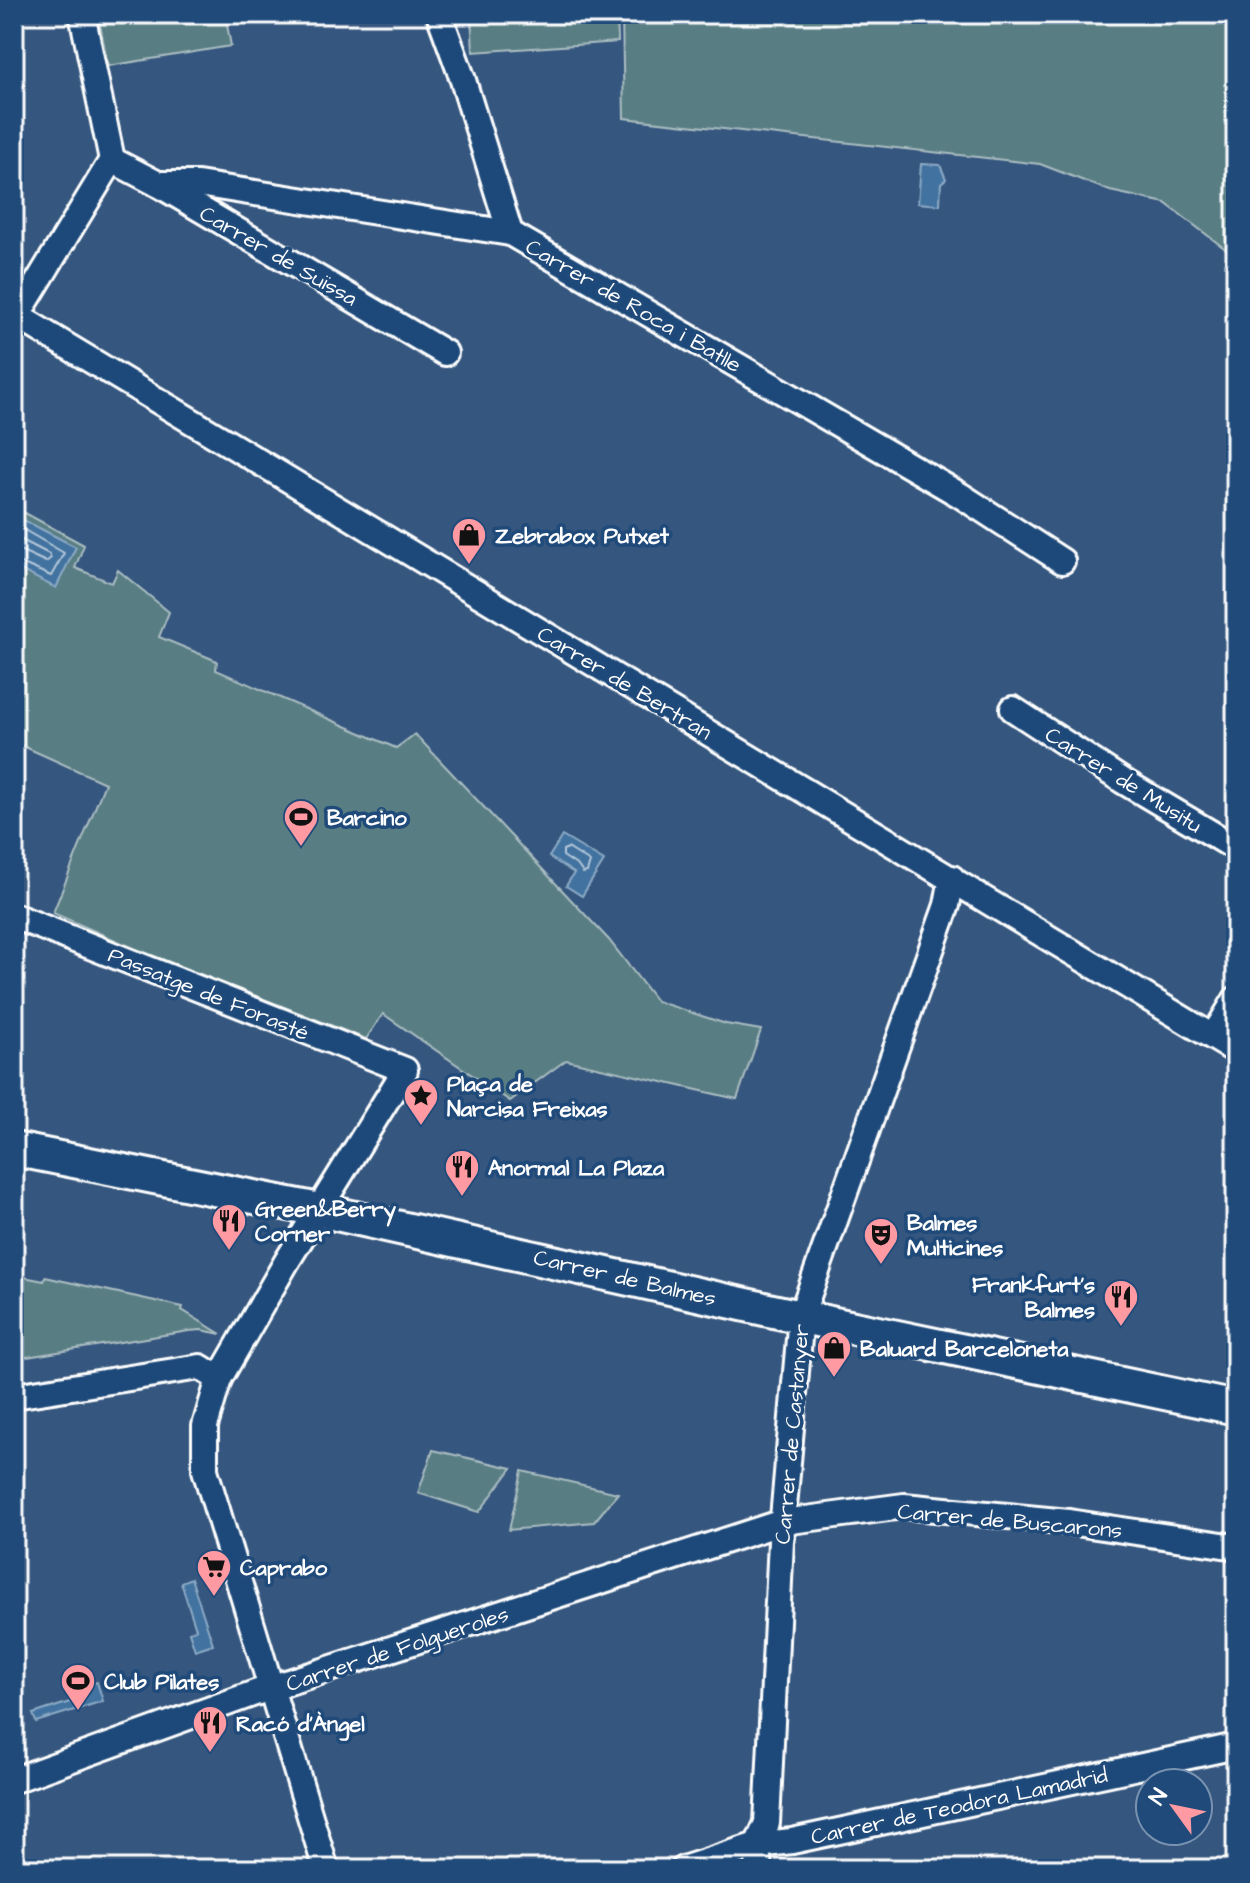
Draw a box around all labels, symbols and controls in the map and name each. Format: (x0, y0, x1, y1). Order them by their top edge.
street label: Carrer de Suïssa (194, 198, 363, 314)
street label: Carrer de Roca i Batlle (520, 232, 747, 381)
shop icon: Zebrabox Putxet (450, 516, 488, 566)
place label: Zebrabox Putxet (495, 521, 670, 552)
street label: Carrer de Bertran (531, 619, 717, 748)
street label: Carrer de Musitu (1039, 720, 1208, 841)
sports icon: Barcino (282, 798, 320, 848)
place label: Barcino (327, 803, 407, 834)
street label: Passatge de Forasté (103, 940, 314, 1050)
place label: Plaça de Narcisa Freixas (447, 1069, 608, 1125)
place icon: Plaça de Narcisa Freixas (402, 1077, 440, 1127)
restaurant icon: Anormal La Plaza (443, 1148, 481, 1198)
place label: Anormal La Plaza (488, 1153, 665, 1184)
place label: Green&Berry Corner (255, 1194, 397, 1250)
restaurant icon: Green&Berry Corner (210, 1202, 248, 1252)
place label: Balmes Multicines (907, 1208, 1003, 1264)
theatre icon: Balmes Multicines (862, 1216, 900, 1266)
street label: Carrer de Balmes (530, 1242, 719, 1315)
place label: Frankfurt's Balmes (972, 1270, 1095, 1326)
restaurant icon: Frankfurt's Balmes (1102, 1278, 1140, 1328)
street label: Carrer de Castanyer (767, 1323, 819, 1546)
shop icon: Baluard Barceloneta (815, 1329, 853, 1379)
place label: Baluard Barceloneta (860, 1334, 1069, 1365)
street label: Carrer de Buscarons (896, 1496, 1124, 1547)
supermarket icon: Caprabo (195, 1548, 233, 1598)
place label: Caprabo (240, 1553, 328, 1584)
street label: Carrer de Folgueroles (282, 1599, 513, 1701)
sports icon: Club Pilates (59, 1662, 97, 1712)
place label: Club Pilates (104, 1667, 219, 1698)
restaurant icon: Racó d'Àngel (191, 1704, 229, 1754)
place label: Racó d'Àngel (236, 1709, 365, 1741)
street label: Carrer de Teodora Lamadrid (808, 1760, 1110, 1853)
north arrow (1134, 1767, 1214, 1847)
text: N (1142, 1783, 1175, 1811)

